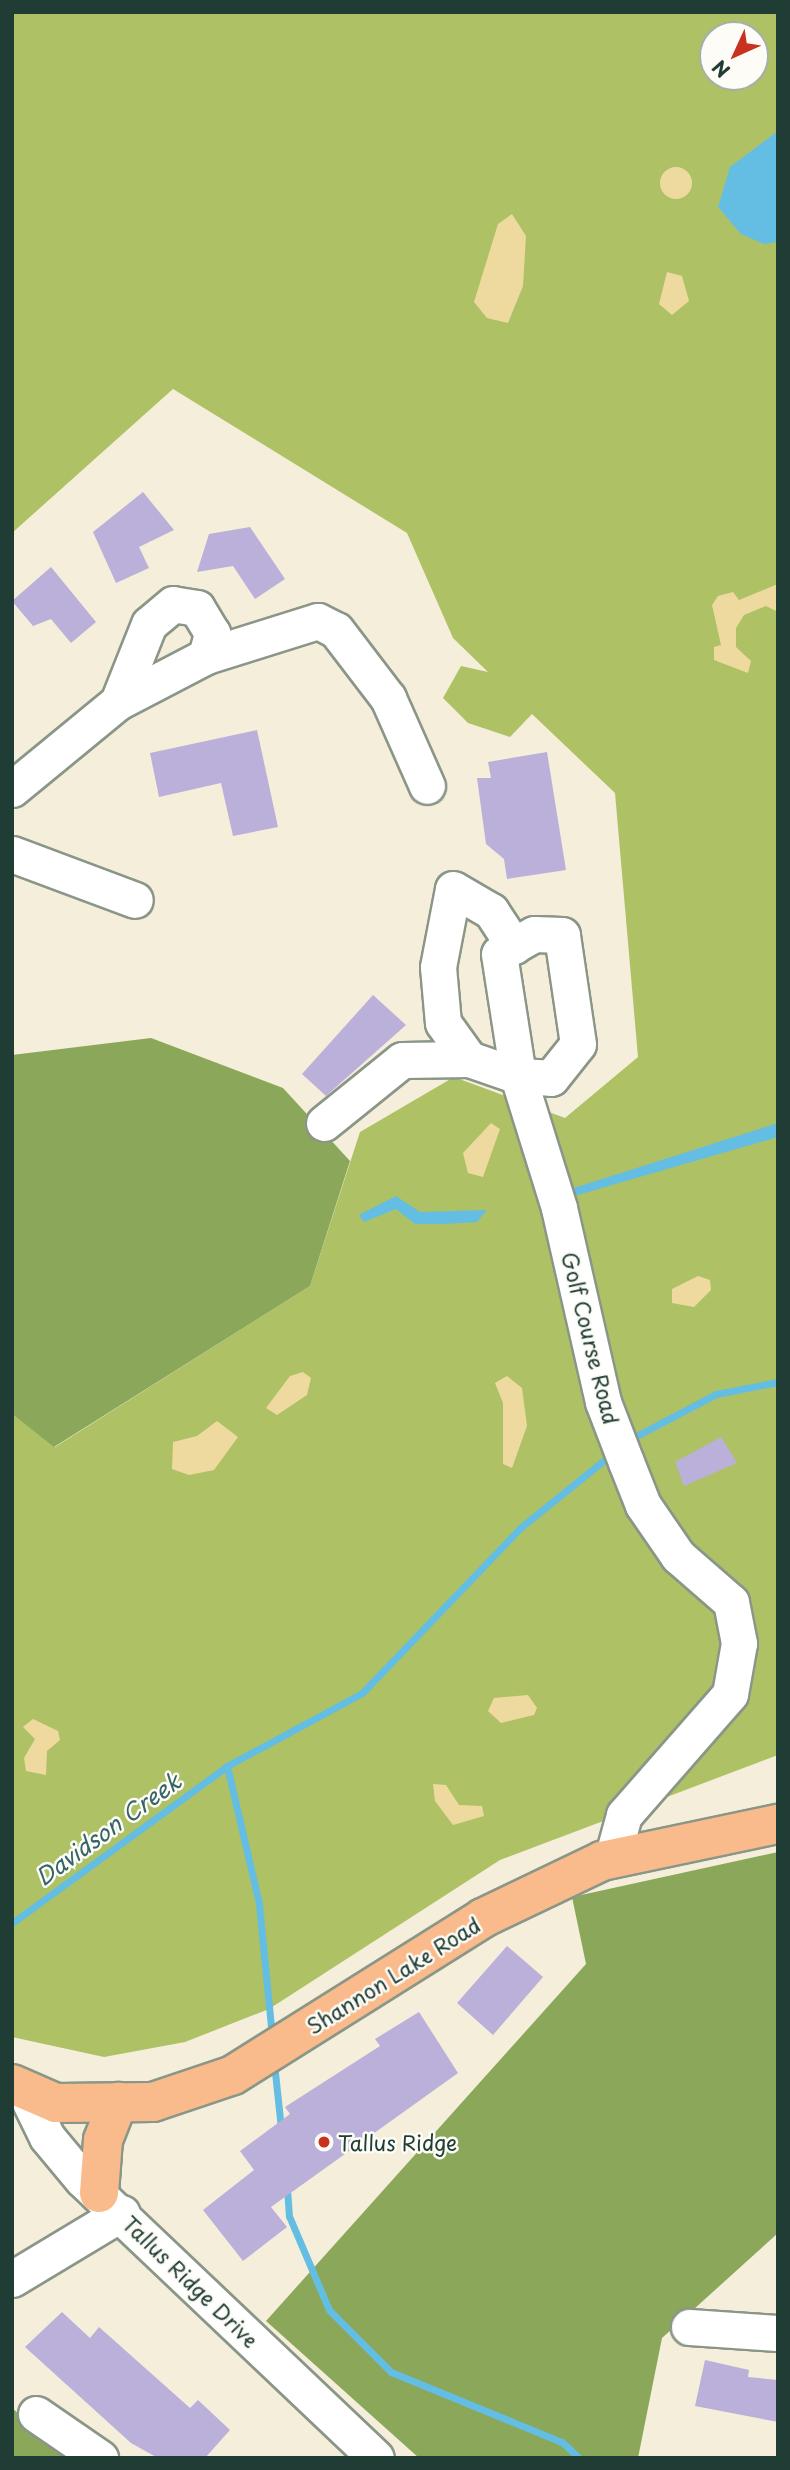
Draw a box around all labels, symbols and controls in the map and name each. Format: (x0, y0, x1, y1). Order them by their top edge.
north arrow (699, 21, 769, 91)
text: N (705, 54, 736, 85)
street label: Golf Course Road (557, 1248, 625, 1428)
water label: Davidson Creek (30, 1767, 186, 1891)
street label: Shannon Lake Road (301, 1911, 485, 2039)
place label: Tallus Ridge (338, 2129, 457, 2155)
marker: Tallus Ridge (316, 2134, 332, 2150)
street label: Tallus Ridge Drive (117, 2209, 265, 2353)

